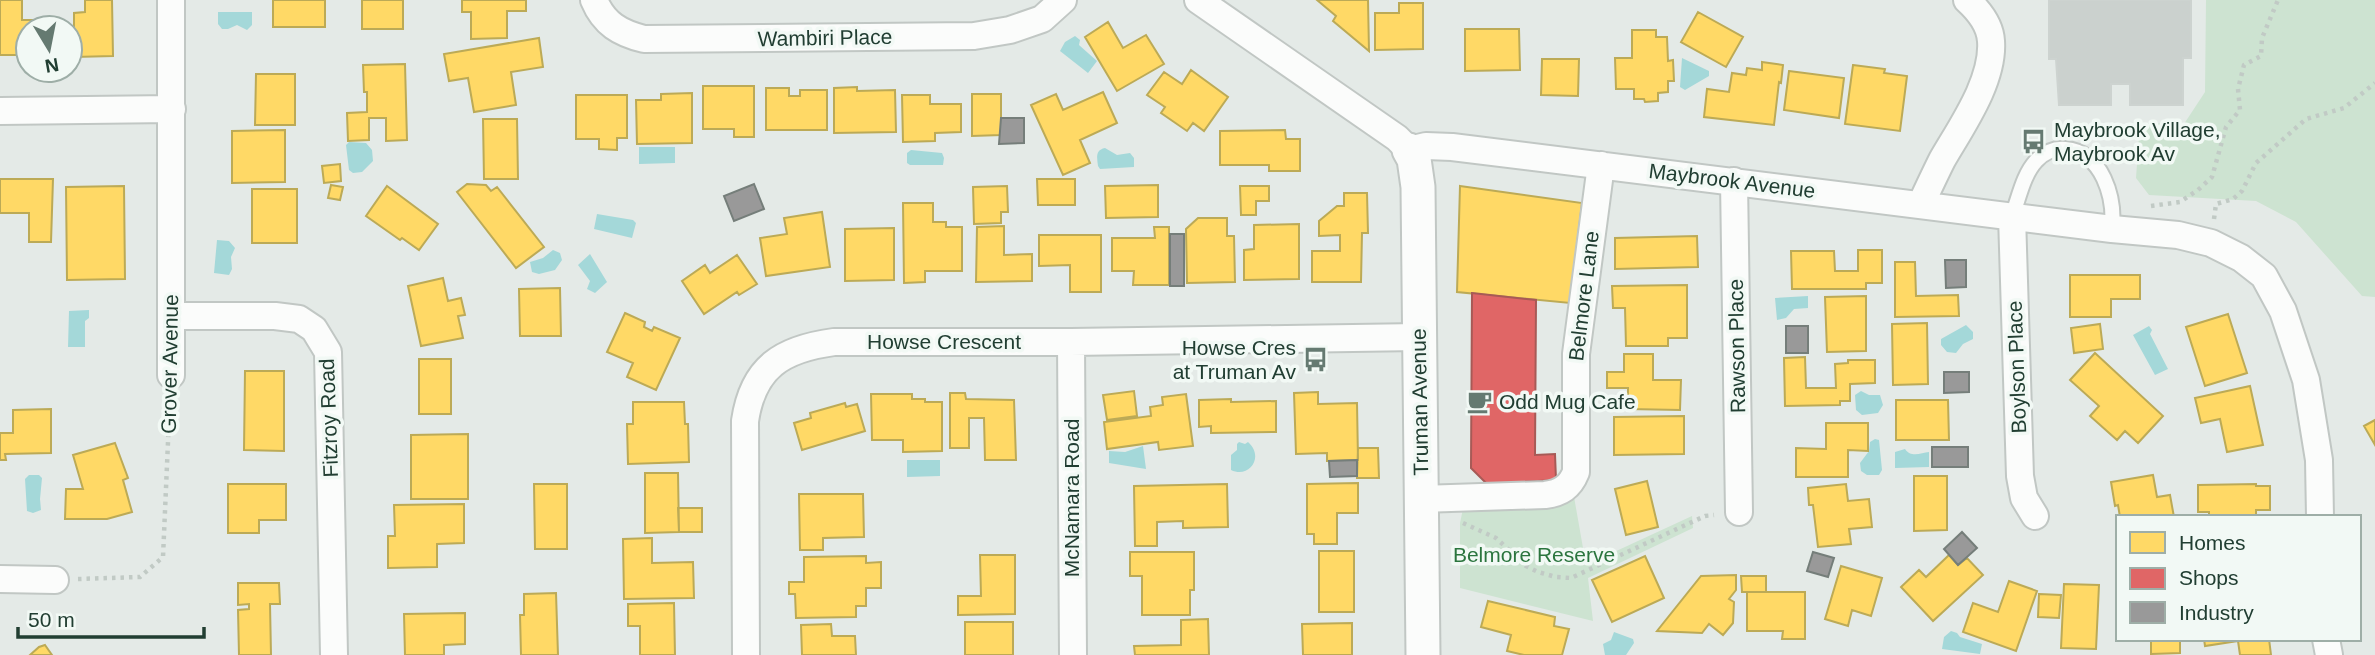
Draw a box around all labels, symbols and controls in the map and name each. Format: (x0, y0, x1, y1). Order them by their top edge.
north arrow (14, 14, 84, 84)
street label: Wambiri Place (758, 25, 892, 50)
text: N (43, 54, 60, 77)
place label: Maybrook Village, Maybrook Av (2054, 118, 2221, 165)
bus stop icon: Maybrook Village, Maybrook Av (2020, 128, 2048, 156)
street label: Maybrook Avenue (1647, 159, 1817, 202)
street label: Belmore Lane (1564, 230, 1603, 362)
street label: Rawson Place (1724, 279, 1749, 413)
street label: Grover Avenue (157, 294, 182, 434)
street label: Boylson Place (2003, 300, 2030, 434)
street label: Truman Avenue (1407, 328, 1432, 476)
street label: Howse Crescent (867, 330, 1021, 353)
place label: Howse Cres at Truman Av (1173, 336, 1296, 383)
bus stop icon: Howse Cres at Truman Av (1302, 346, 1330, 374)
street label: Fitzroy Road (315, 358, 342, 478)
cafe icon: Odd Mug Cafe (1465, 388, 1493, 416)
place label: Odd Mug Cafe (1499, 390, 1636, 413)
street label: McNamara Road (1060, 419, 1083, 577)
legend (2116, 515, 2361, 641)
text: Homes (2179, 531, 2246, 554)
park label: Belmore Reserve (1453, 543, 1615, 566)
text: Shops (2179, 566, 2239, 589)
scale bar (18, 596, 203, 640)
text: Industry (2179, 601, 2254, 624)
text: 50 m (28, 608, 75, 631)

